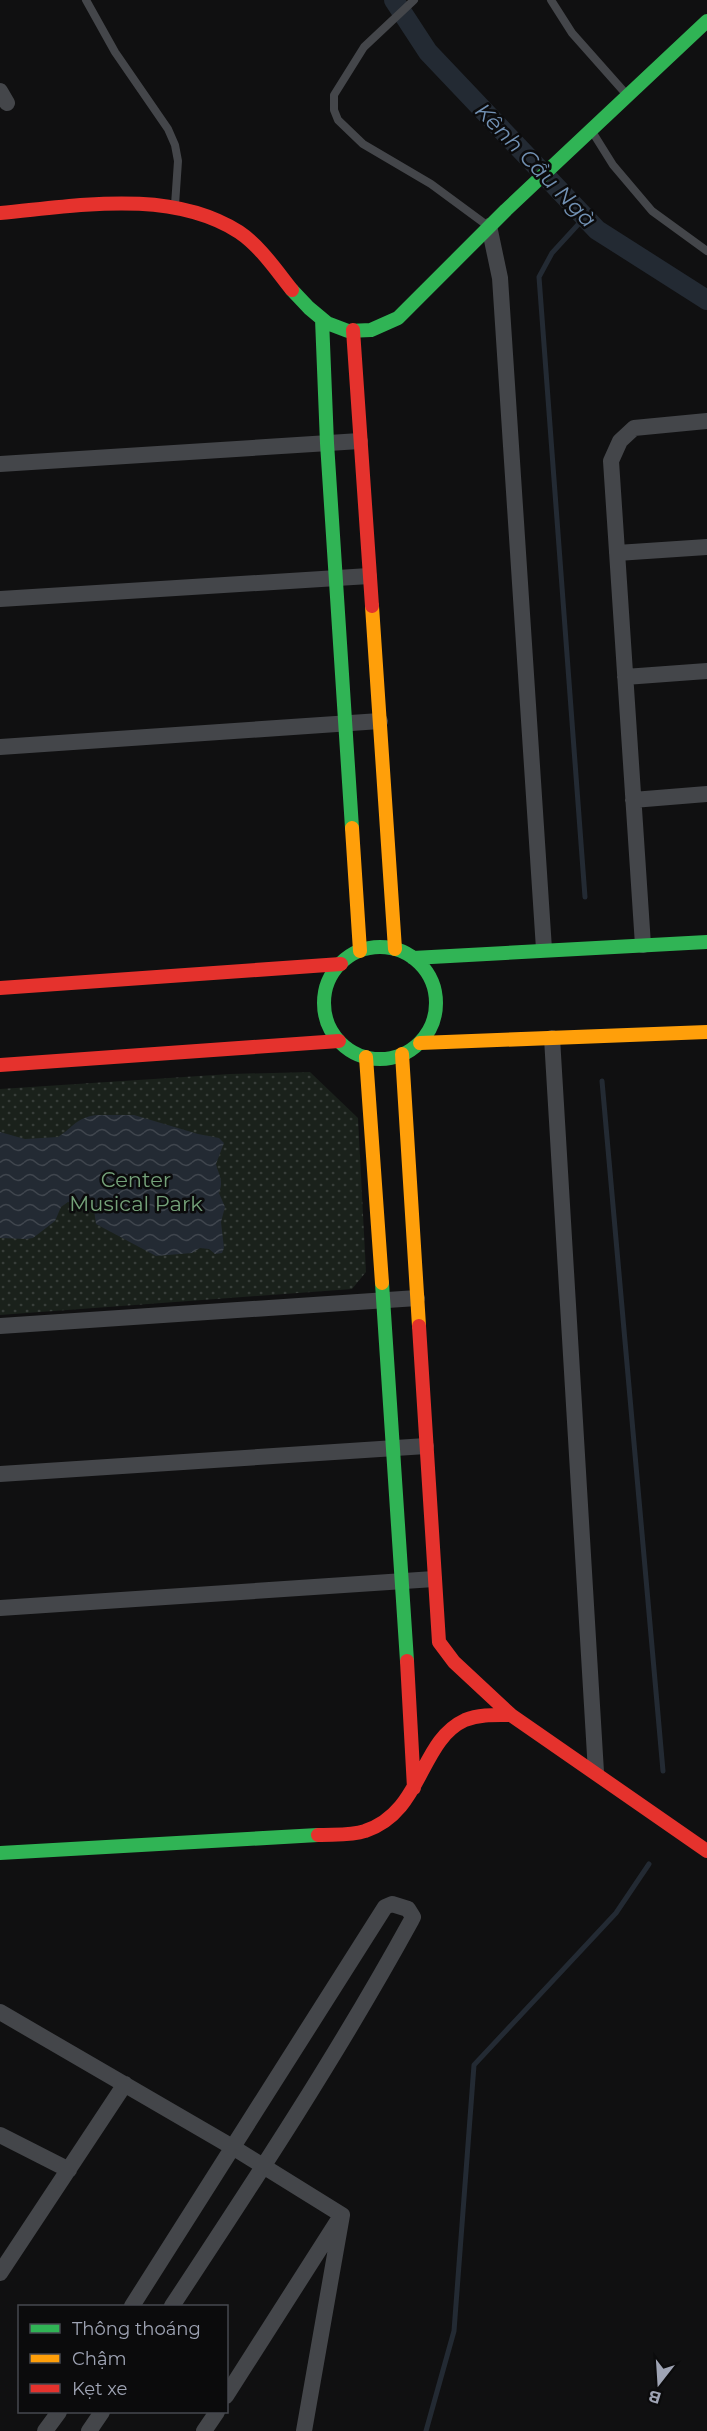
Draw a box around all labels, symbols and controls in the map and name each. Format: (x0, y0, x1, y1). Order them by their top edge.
water label: Kênh Cầu Ngà (469, 97, 602, 233)
park label: Center Musical Park (69, 1167, 203, 1216)
legend (18, 2305, 228, 2413)
text: Thông thoáng (72, 2318, 201, 2340)
text: Chậm (72, 2348, 127, 2370)
north arrow (629, 2353, 689, 2413)
text: Kẹt xe (72, 2378, 128, 2400)
text: B (646, 2386, 663, 2408)

